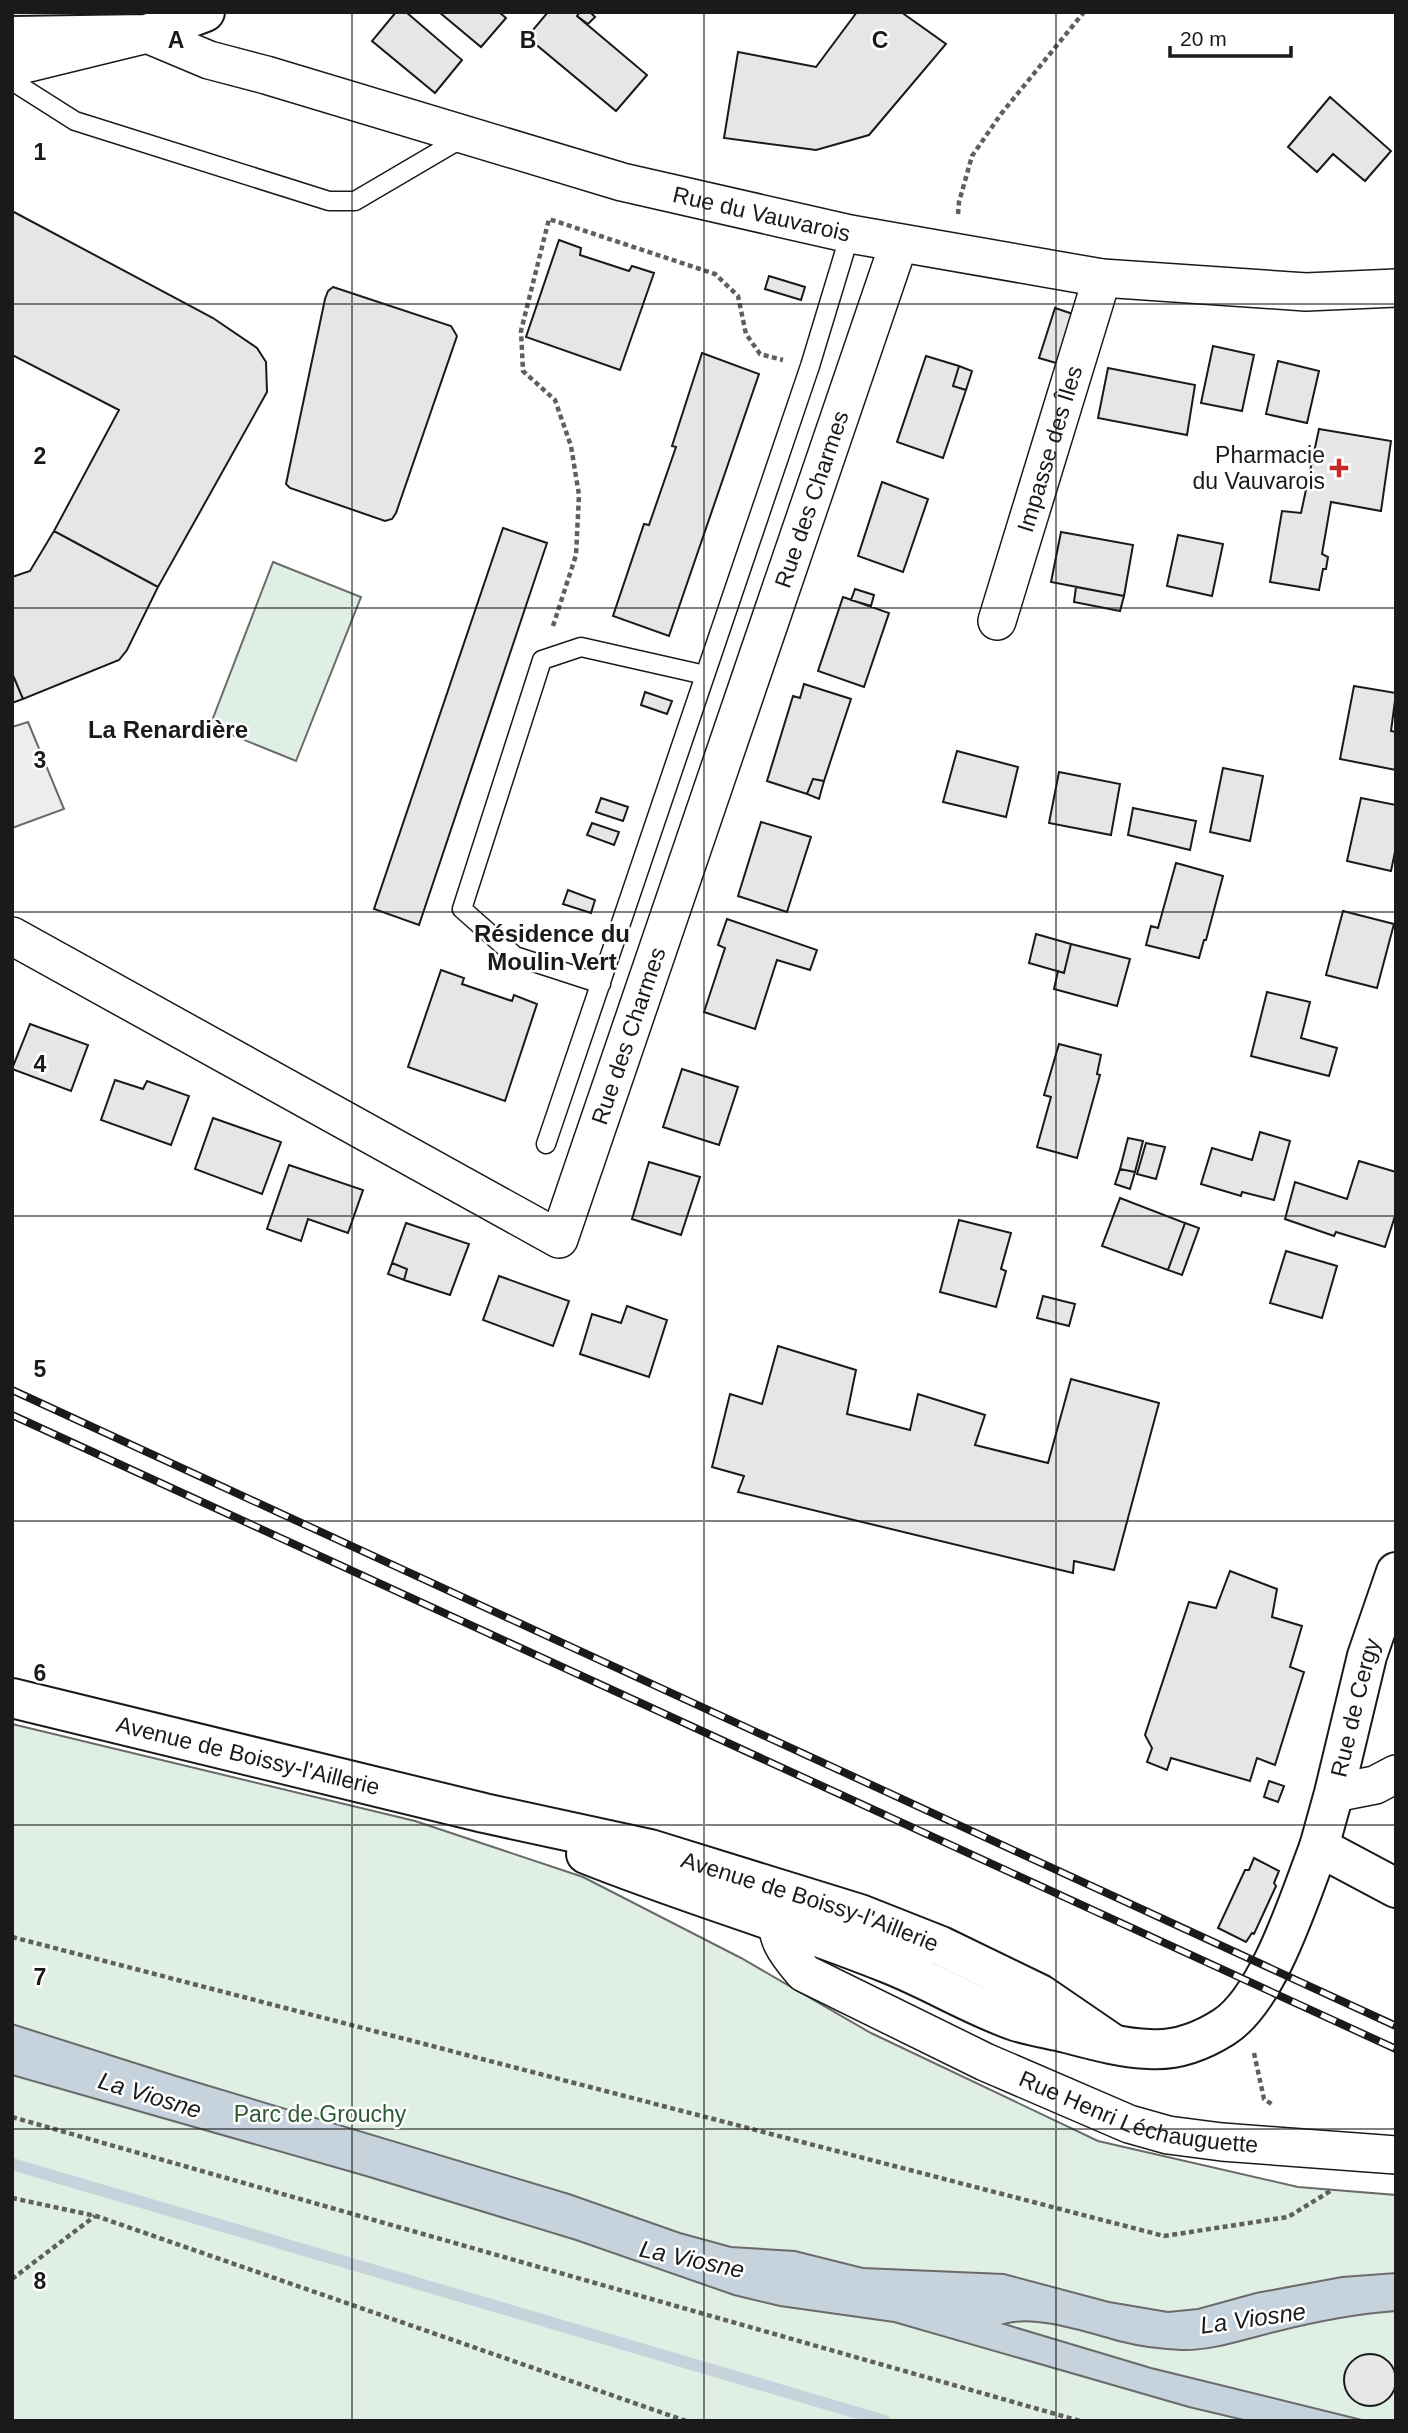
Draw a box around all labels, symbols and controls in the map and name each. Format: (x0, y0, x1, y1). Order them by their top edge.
scale bar (1170, 14, 1291, 58)
text: A (168, 27, 184, 53)
text: B (520, 27, 536, 53)
text: C (872, 27, 888, 53)
text: 20 m (1180, 27, 1227, 50)
text: 1 (34, 139, 47, 165)
street label: Rue du Vauvarois (670, 181, 853, 247)
street label: Impasse des Îles (1012, 363, 1087, 535)
street label: Rue des Charmes (769, 407, 854, 591)
place label: Pharmacie du Vauvarois (1192, 442, 1325, 494)
text: 2 (34, 443, 46, 469)
marker: Pharmacie du Vauvarois (1331, 460, 1347, 476)
district label: La Renardière (88, 716, 248, 743)
text: 3 (34, 747, 46, 773)
district label: Résidence du Moulin Vert (474, 920, 630, 975)
street label: Rue des Charmes (586, 944, 671, 1128)
text: 4 (34, 1051, 47, 1077)
text: 5 (34, 1356, 47, 1382)
street label: Rue de Cergy (1325, 1634, 1385, 1780)
text: 6 (34, 1660, 46, 1686)
street label: Avenue de Boissy-l'Aillerie (114, 1711, 382, 1800)
street label: Avenue de Boissy-l'Aillerie (678, 1846, 942, 1957)
text: 7 (34, 1964, 46, 1990)
street label: Rue Henri Léchauguette (1015, 2065, 1259, 2158)
water label: La Viosne (95, 2067, 205, 2123)
park label: Parc de Grouchy (234, 2101, 407, 2127)
water label: La Viosne (637, 2235, 747, 2283)
text: 8 (34, 2268, 47, 2294)
water label: La Viosne (1198, 2297, 1308, 2339)

